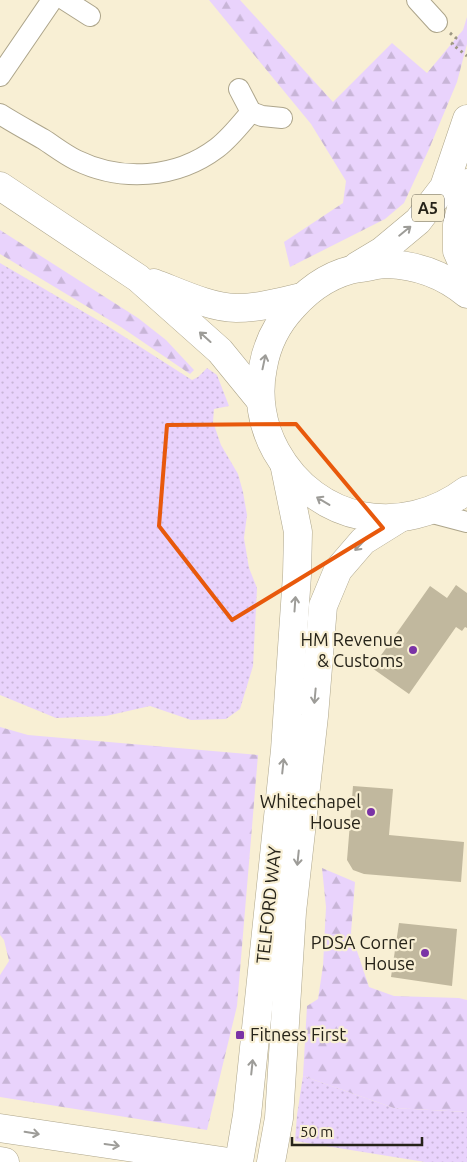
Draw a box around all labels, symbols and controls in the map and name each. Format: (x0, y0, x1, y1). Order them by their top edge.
road number: A5 (412, 194, 444, 222)
one-way arrow (399, 226, 412, 237)
one-way arrow (199, 331, 212, 343)
one-way arrow (260, 354, 269, 370)
one-way arrow (317, 495, 331, 505)
one-way arrow (354, 539, 366, 551)
one-way arrow (291, 596, 300, 612)
place label: HM Revenue & Customs (300, 629, 403, 670)
marker: HM Revenue & Customs (407, 644, 419, 656)
one-way arrow (311, 688, 320, 704)
one-way arrow (278, 758, 288, 774)
place label: Whitechapel House (260, 791, 361, 832)
marker: Whitechapel House (365, 806, 377, 818)
street label: TELFORD WAY (252, 845, 284, 965)
one-way arrow (293, 849, 303, 865)
place label: PDSA Corner House (311, 932, 415, 973)
marker: PDSA Corner House (419, 947, 431, 959)
place label: Fitness First (250, 1024, 346, 1044)
marker: Fitness First (234, 1029, 246, 1041)
one-way arrow (247, 1059, 257, 1075)
scale bar (292, 1114, 422, 1146)
text: 50 m (300, 1123, 333, 1140)
one-way arrow (24, 1129, 40, 1139)
one-way arrow (104, 1141, 120, 1151)

